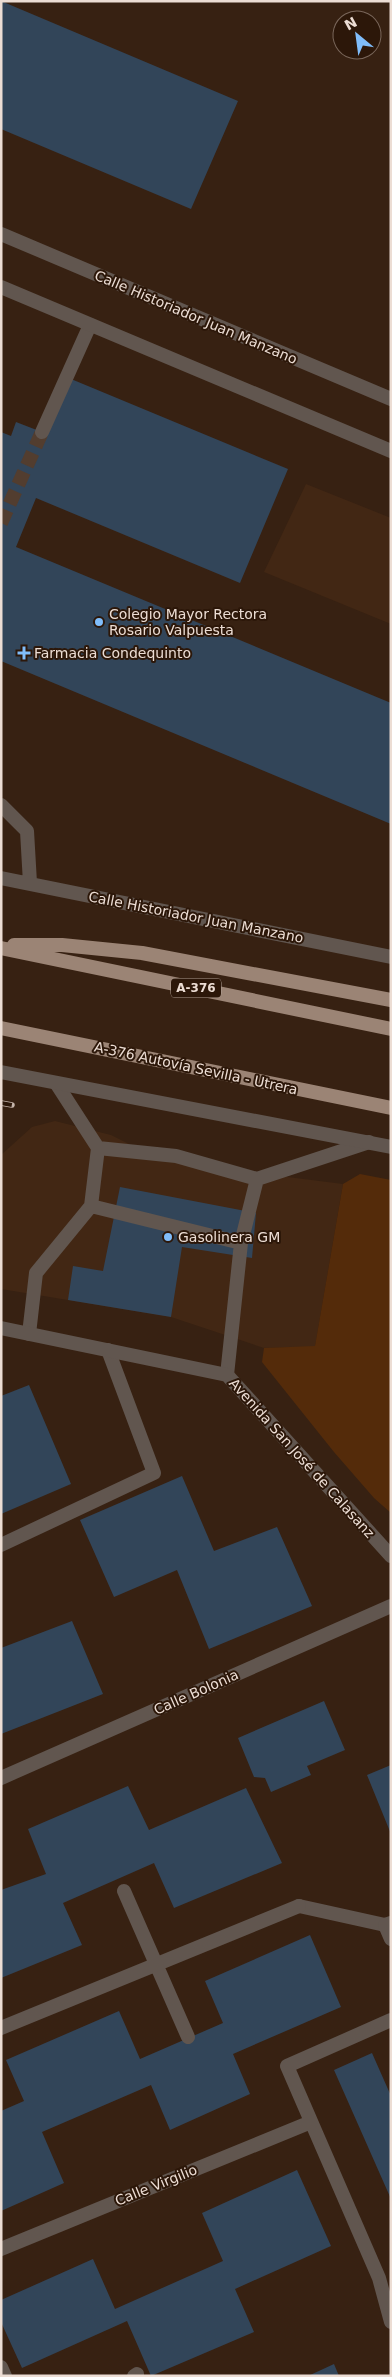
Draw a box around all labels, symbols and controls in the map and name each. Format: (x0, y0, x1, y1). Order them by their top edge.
north arrow (332, 10, 382, 60)
text: N (342, 14, 360, 33)
street label: Calle Historiador Juan Manzano (92, 267, 300, 367)
place label: Colegio Mayor Rectora Rosario Valpuesta (109, 606, 267, 638)
marker: Colegio Mayor Rectora Rosario Valpuesta (93, 616, 105, 628)
place label: Farmacia Condequinto (34, 645, 191, 661)
marker: Farmacia Condequinto (18, 647, 30, 659)
street label: Calle Historiador Juan Manzano (87, 888, 305, 946)
road number: A-376 (171, 978, 221, 998)
street label: A-376 Autovía Sevilla - Utrera (93, 1039, 299, 1097)
place label: Gasolinera GM (178, 1229, 280, 1245)
marker: Gasolinera GM (162, 1231, 174, 1243)
street label: Avenida San José de Calasanz (226, 1375, 378, 1541)
street label: Calle Bolonia (151, 1666, 241, 1718)
street label: Calle Virgilio (113, 2161, 199, 2209)

